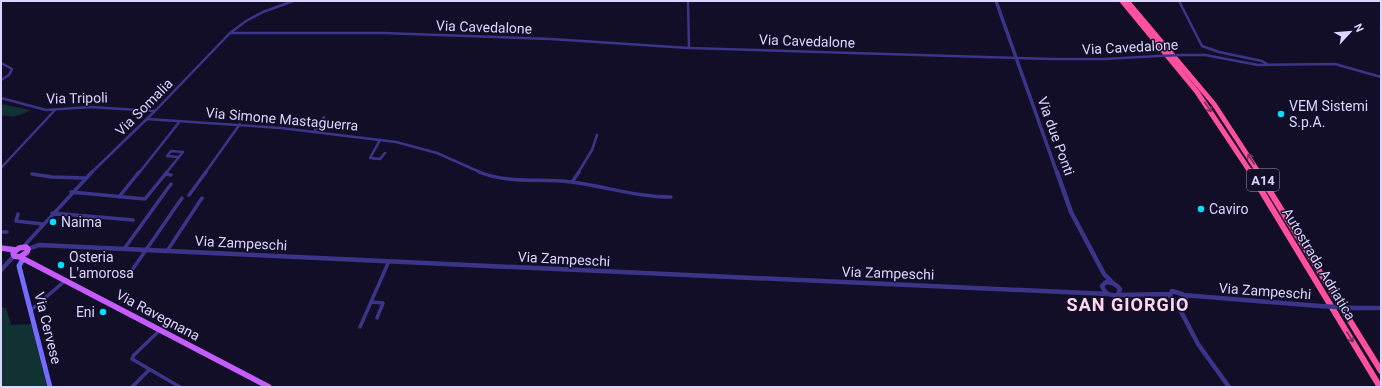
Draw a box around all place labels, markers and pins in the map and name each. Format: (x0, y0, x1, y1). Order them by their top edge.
place label: VEM Sistemi S.p.A. (1289, 98, 1368, 130)
marker: VEM Sistemi S.p.A. (1276, 109, 1286, 119)
place label: Caviro (1209, 201, 1248, 217)
marker: Caviro (1196, 204, 1206, 214)
place label: Naima (61, 214, 102, 230)
marker: Naima (48, 217, 58, 227)
place label: Osteria L'amorosa (69, 249, 134, 281)
marker: Osteria L'amorosa (56, 260, 66, 270)
place label: Eni (76, 304, 95, 320)
marker: Eni (98, 307, 108, 317)

